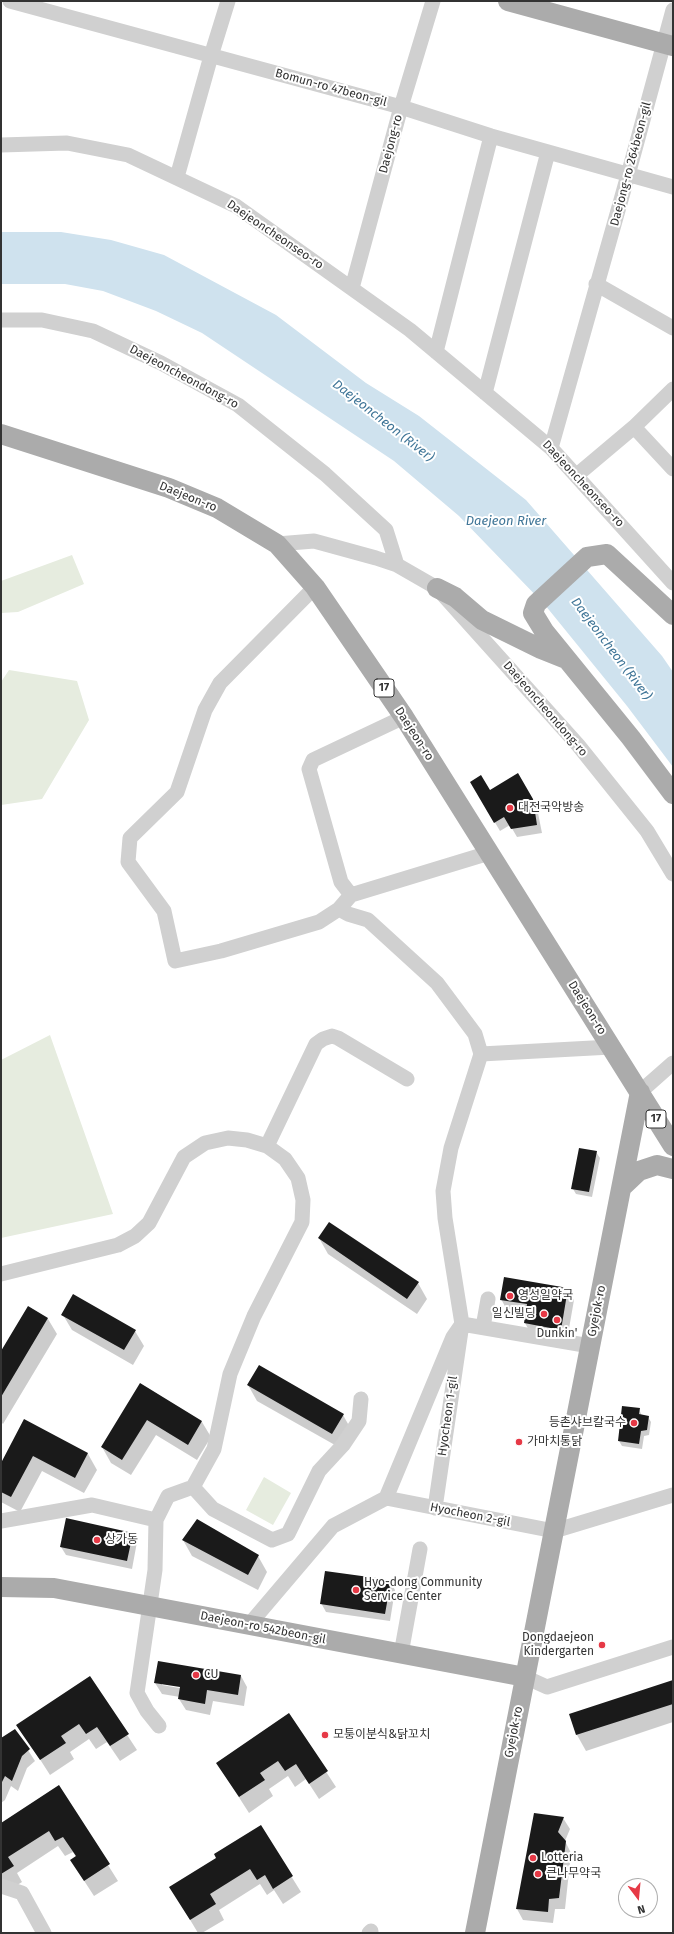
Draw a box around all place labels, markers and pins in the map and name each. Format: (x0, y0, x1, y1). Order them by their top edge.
place label: 대전국악방송 (518, 801, 584, 815)
marker: 대전국악방송 (505, 803, 515, 813)
place label: 영성일약국 (518, 1289, 573, 1303)
marker: 영성일약국 (505, 1291, 515, 1301)
place label: 일신빌딩 (492, 1307, 536, 1321)
marker: 일신빌딩 (539, 1309, 549, 1319)
marker: Dunkin' (552, 1315, 562, 1325)
place label: Dunkin' (537, 1327, 577, 1341)
place label: 등촌샤브칼국수 (549, 1416, 626, 1430)
marker: 등촌샤브칼국수 (629, 1418, 639, 1428)
place label: 가마치통닭 (527, 1435, 582, 1449)
marker: 가마치통닭 (514, 1437, 524, 1447)
place label: 상가동 (105, 1533, 138, 1547)
marker: 상가동 (92, 1535, 102, 1545)
place label: Hyo-dong Community Service Center (364, 1576, 482, 1604)
marker: Hyo-dong Community Service Center (351, 1585, 361, 1595)
place label: Dongdaejeon Kindergarten (522, 1631, 594, 1659)
marker: Dongdaejeon Kindergarten (597, 1640, 607, 1650)
place label: CU (204, 1668, 219, 1682)
marker: CU (191, 1670, 201, 1680)
place label: 모퉁이분식&닭꼬치 (333, 1728, 430, 1742)
marker: 모퉁이분식&닭꼬치 (320, 1730, 330, 1740)
place label: Lotteria (541, 1851, 583, 1865)
marker: Lotteria (528, 1853, 538, 1863)
place label: 큰나무약국 (546, 1867, 601, 1881)
marker: 큰나무약국 (533, 1869, 543, 1879)

